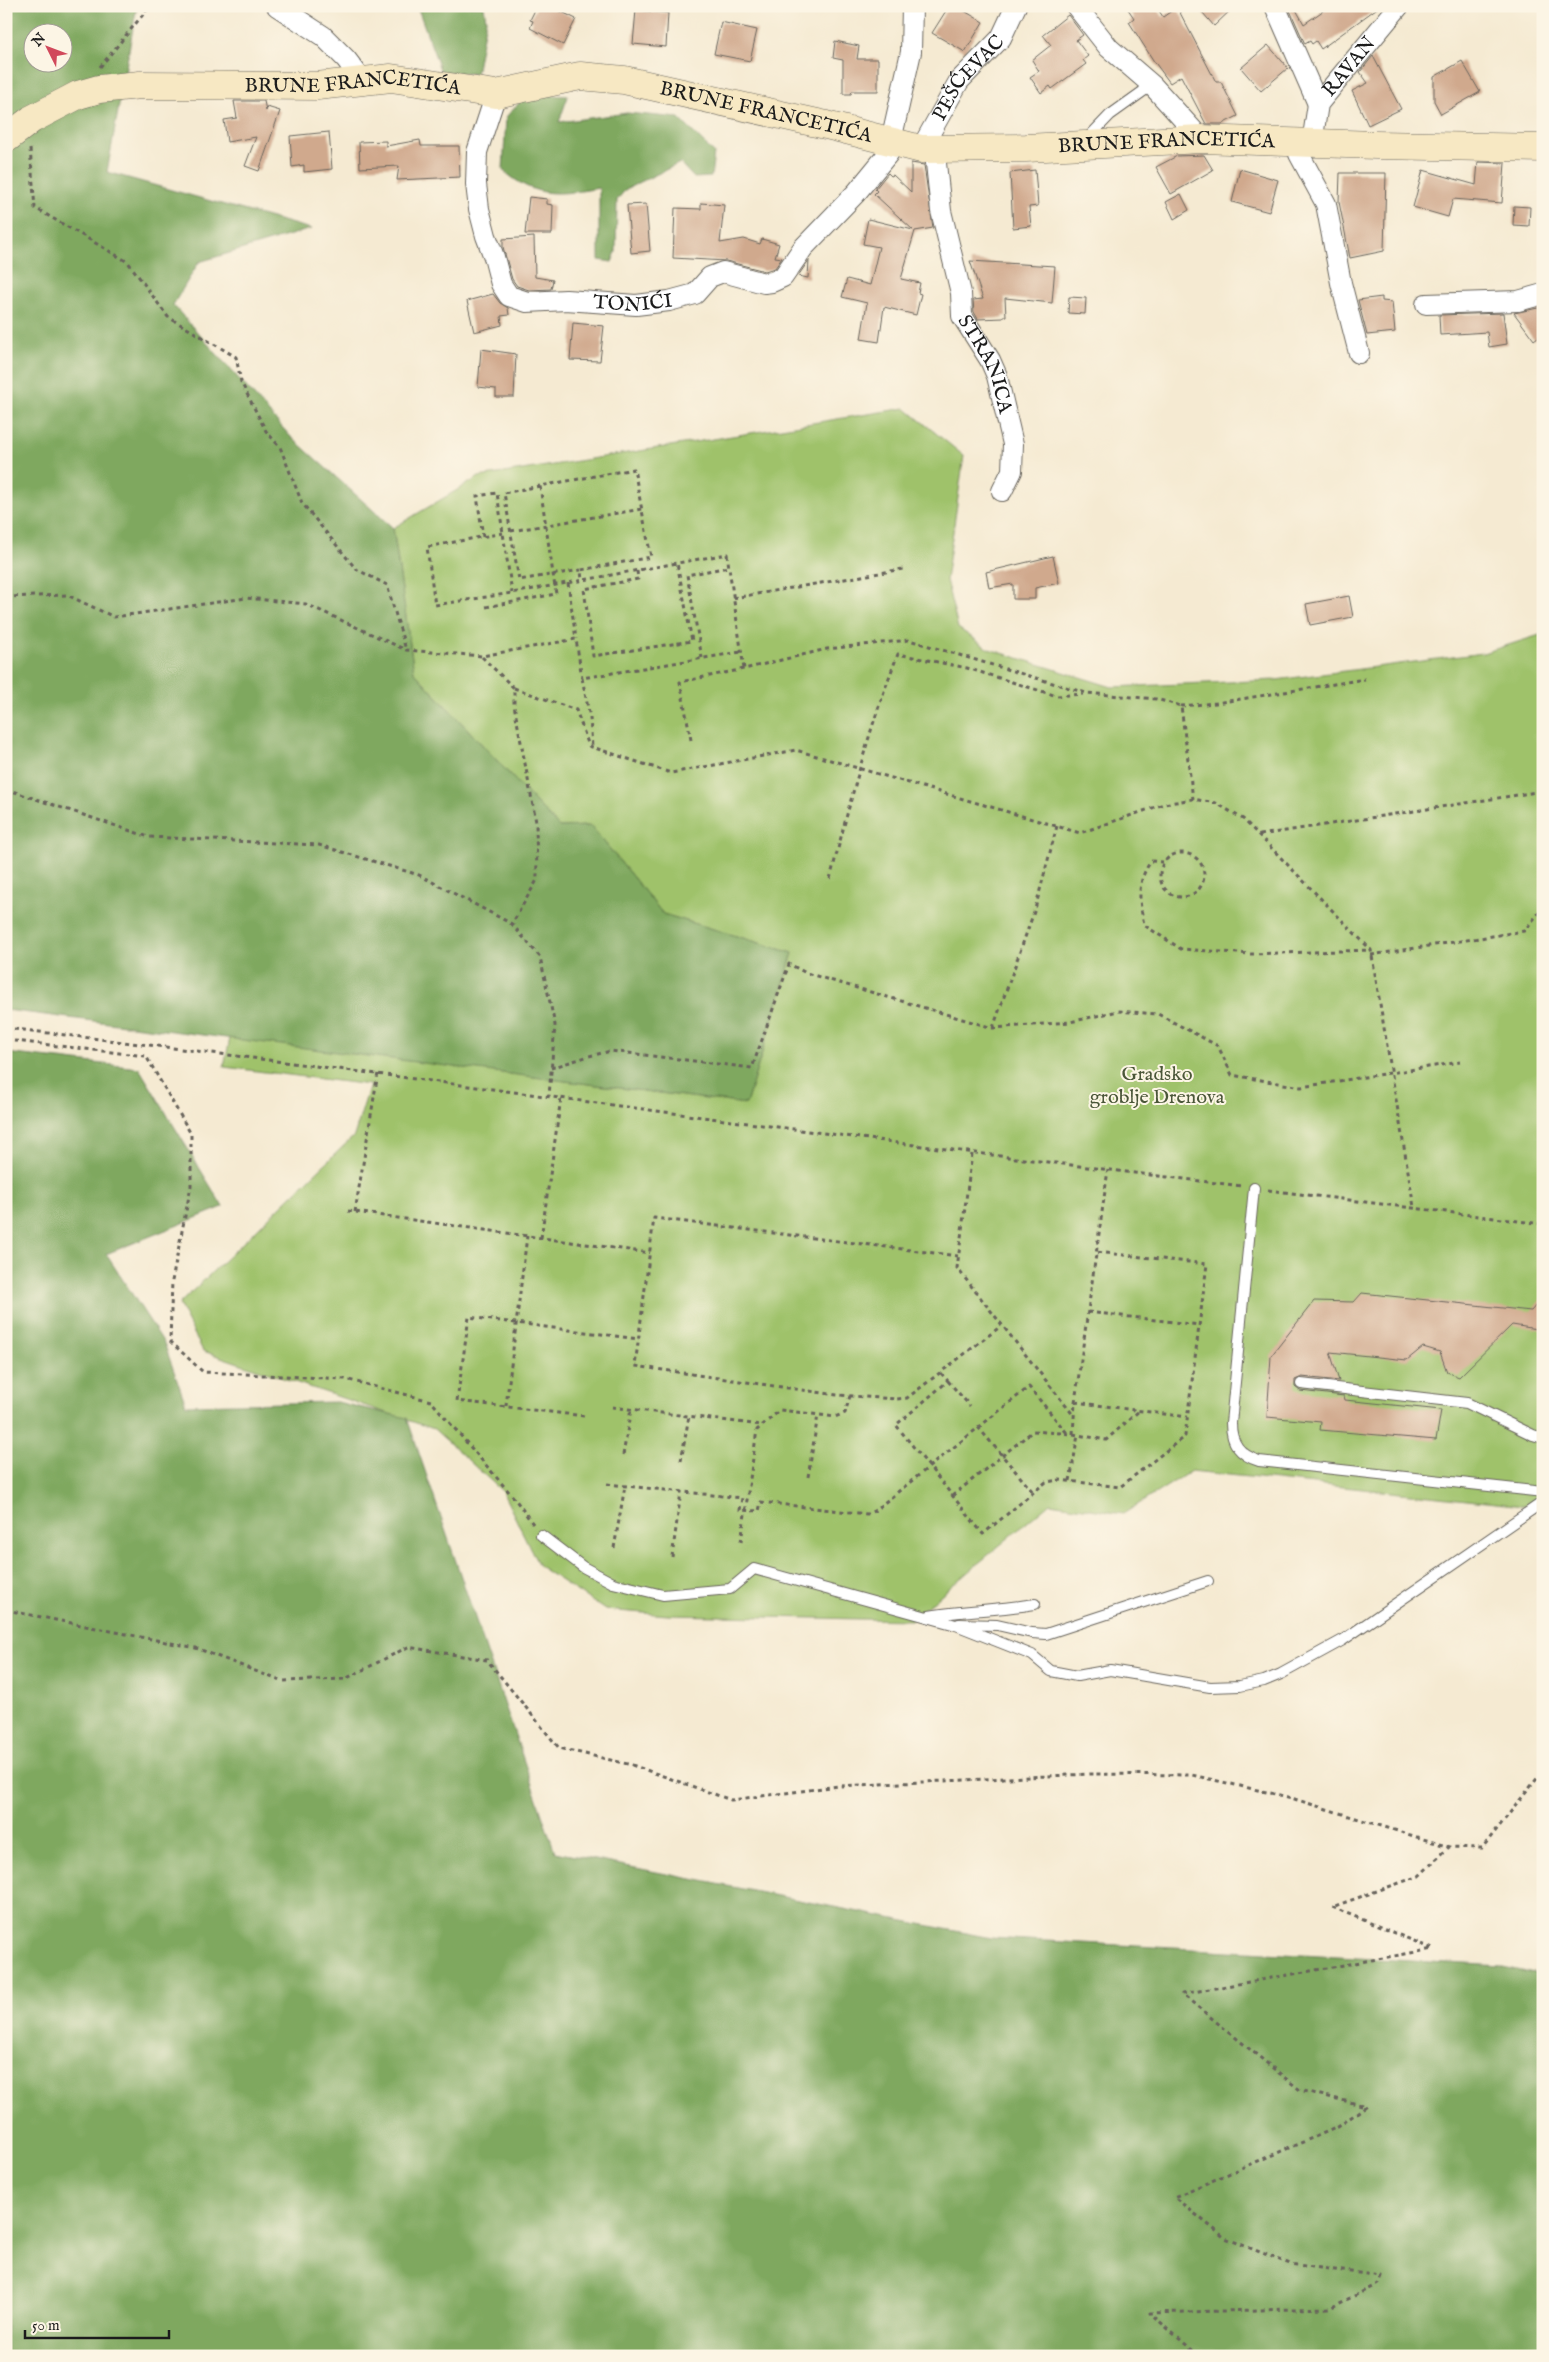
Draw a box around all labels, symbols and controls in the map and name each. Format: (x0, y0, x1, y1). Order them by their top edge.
north arrow (22, 22, 72, 72)
text: N (28, 29, 50, 51)
street label: PEŠĆEVAC (927, 29, 1010, 125)
street label: RAVAN (1317, 31, 1381, 102)
street label: BRUNE FRANCETIĆA (245, 65, 463, 101)
street label: BRUNE FRANCETIĆA (657, 76, 875, 149)
street label: BRUNE FRANCETIĆA (1057, 126, 1276, 159)
street label: TONIĆI (592, 288, 674, 318)
street label: STRANICA (952, 310, 1018, 416)
park label: Gradsko groblje Drenova (1090, 1062, 1225, 1110)
scale bar (25, 2307, 169, 2339)
text: 50 m (32, 2316, 60, 2335)

